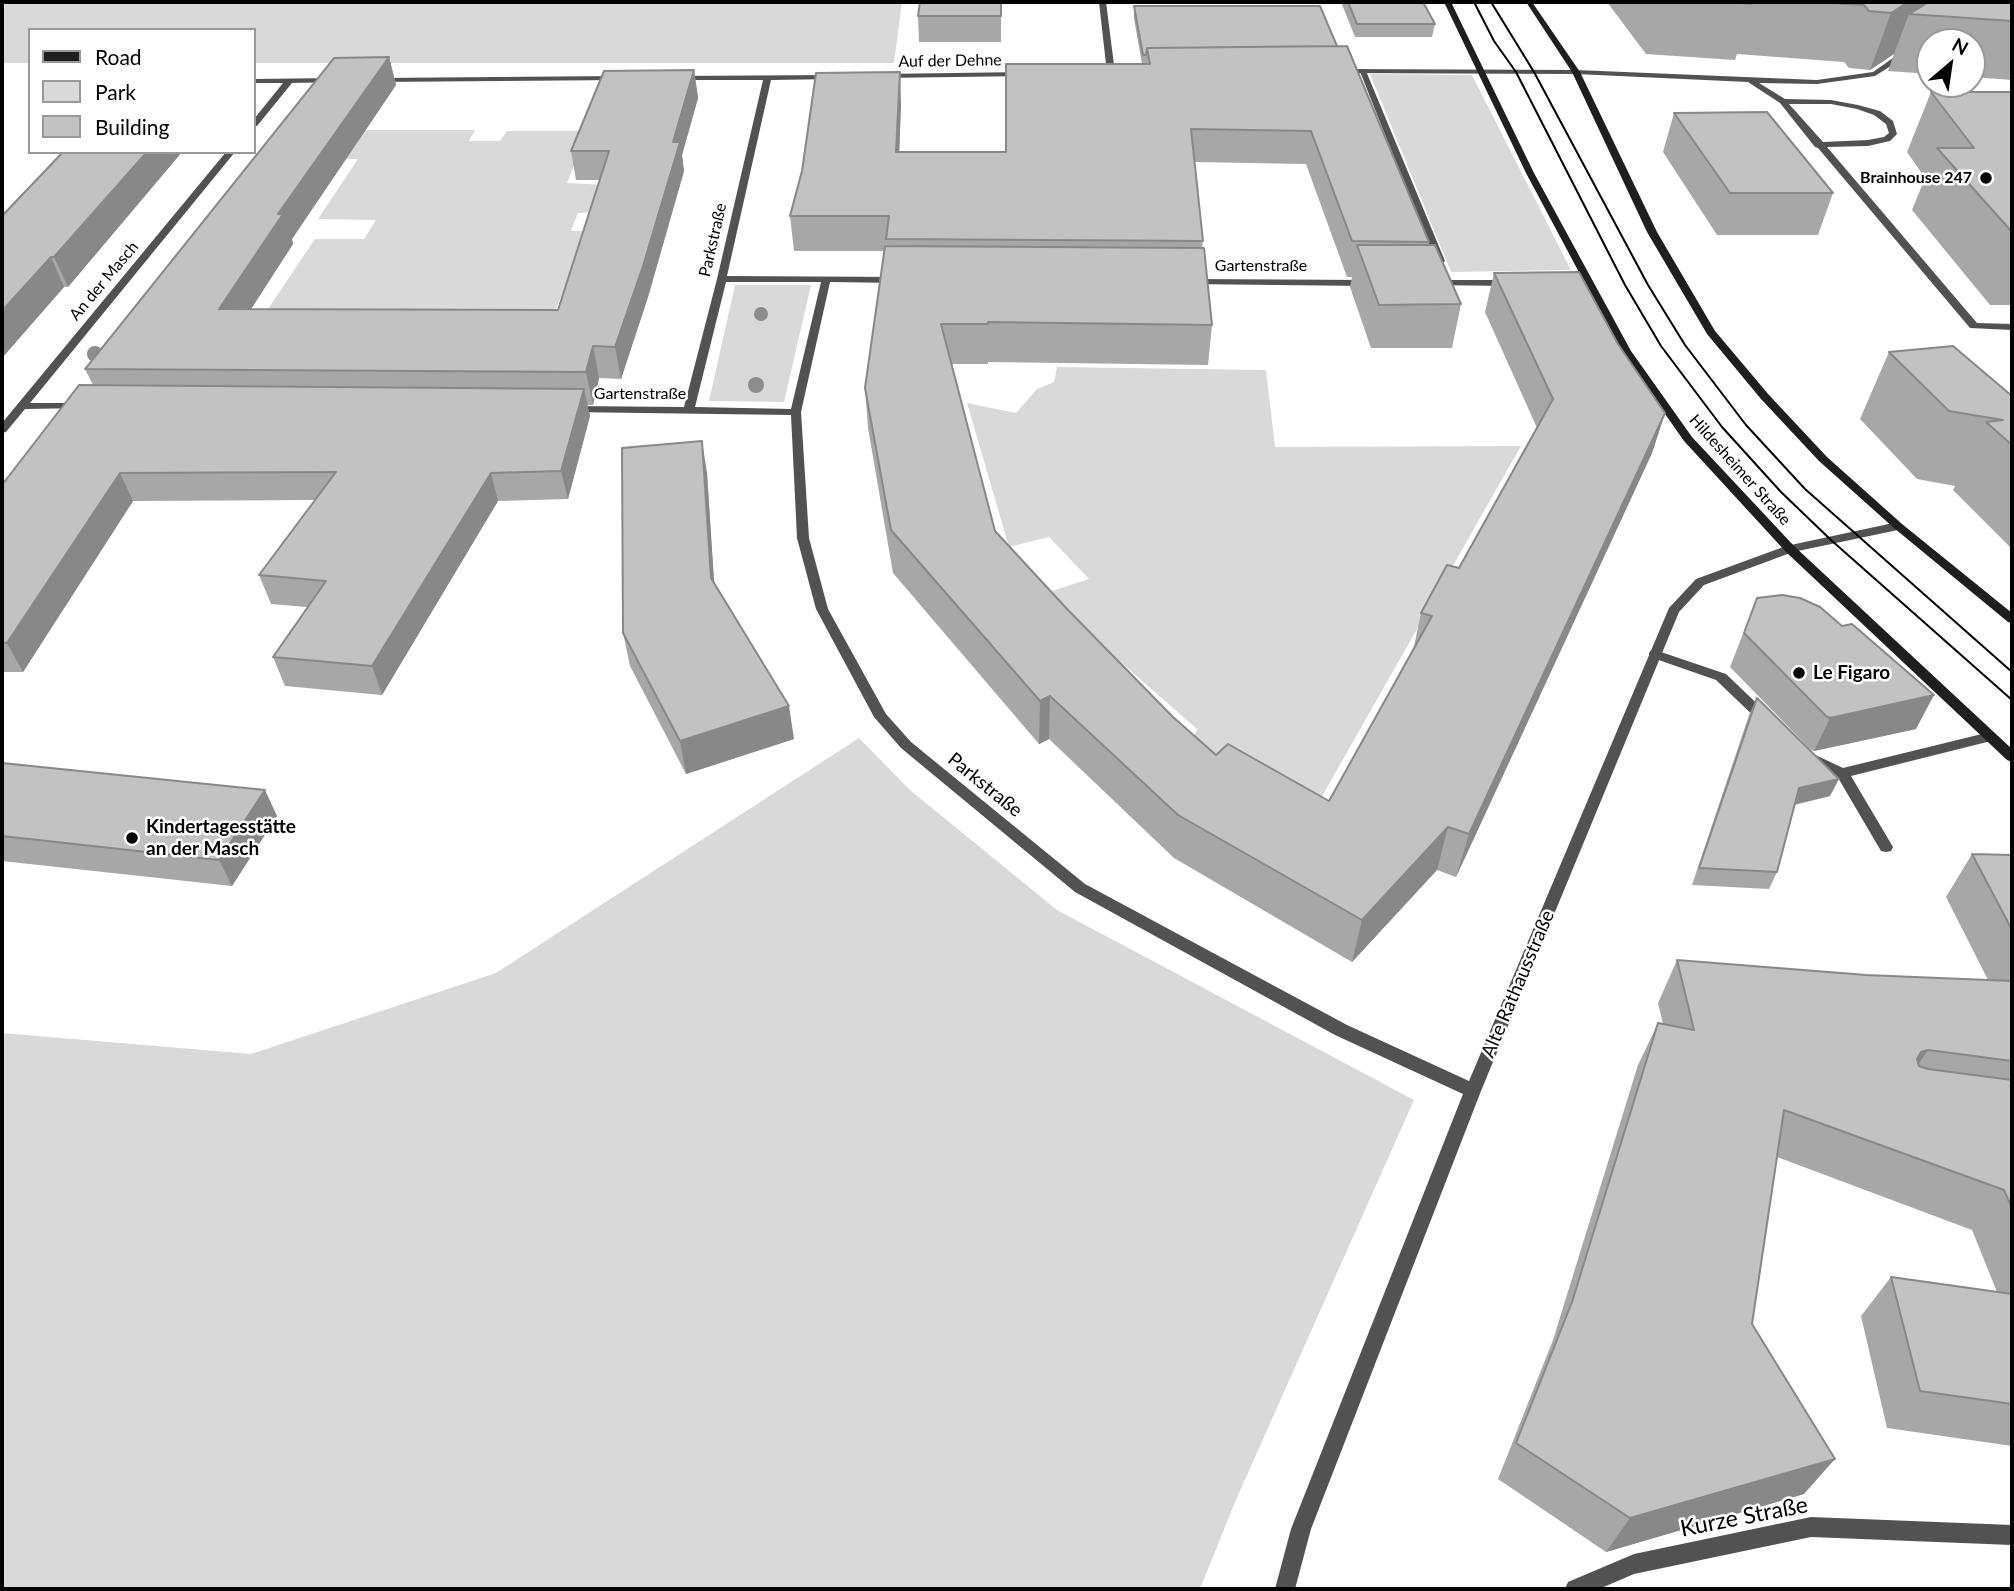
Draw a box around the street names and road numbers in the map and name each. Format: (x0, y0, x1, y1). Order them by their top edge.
street label: Auf der Dehne (898, 50, 1002, 72)
street label: Parkstraße (695, 201, 731, 279)
street label: An der Masch (65, 238, 143, 324)
street label: Gartenstraße (1215, 256, 1307, 276)
street label: Gartenstraße (594, 384, 686, 404)
street label: Hildesheimer Straße (1685, 411, 1795, 529)
street label: Parkstraße (943, 748, 1027, 822)
street label: Alte Rathausstraße (1477, 907, 1559, 1061)
street label: Kurze Straße (1678, 1491, 1810, 1543)

